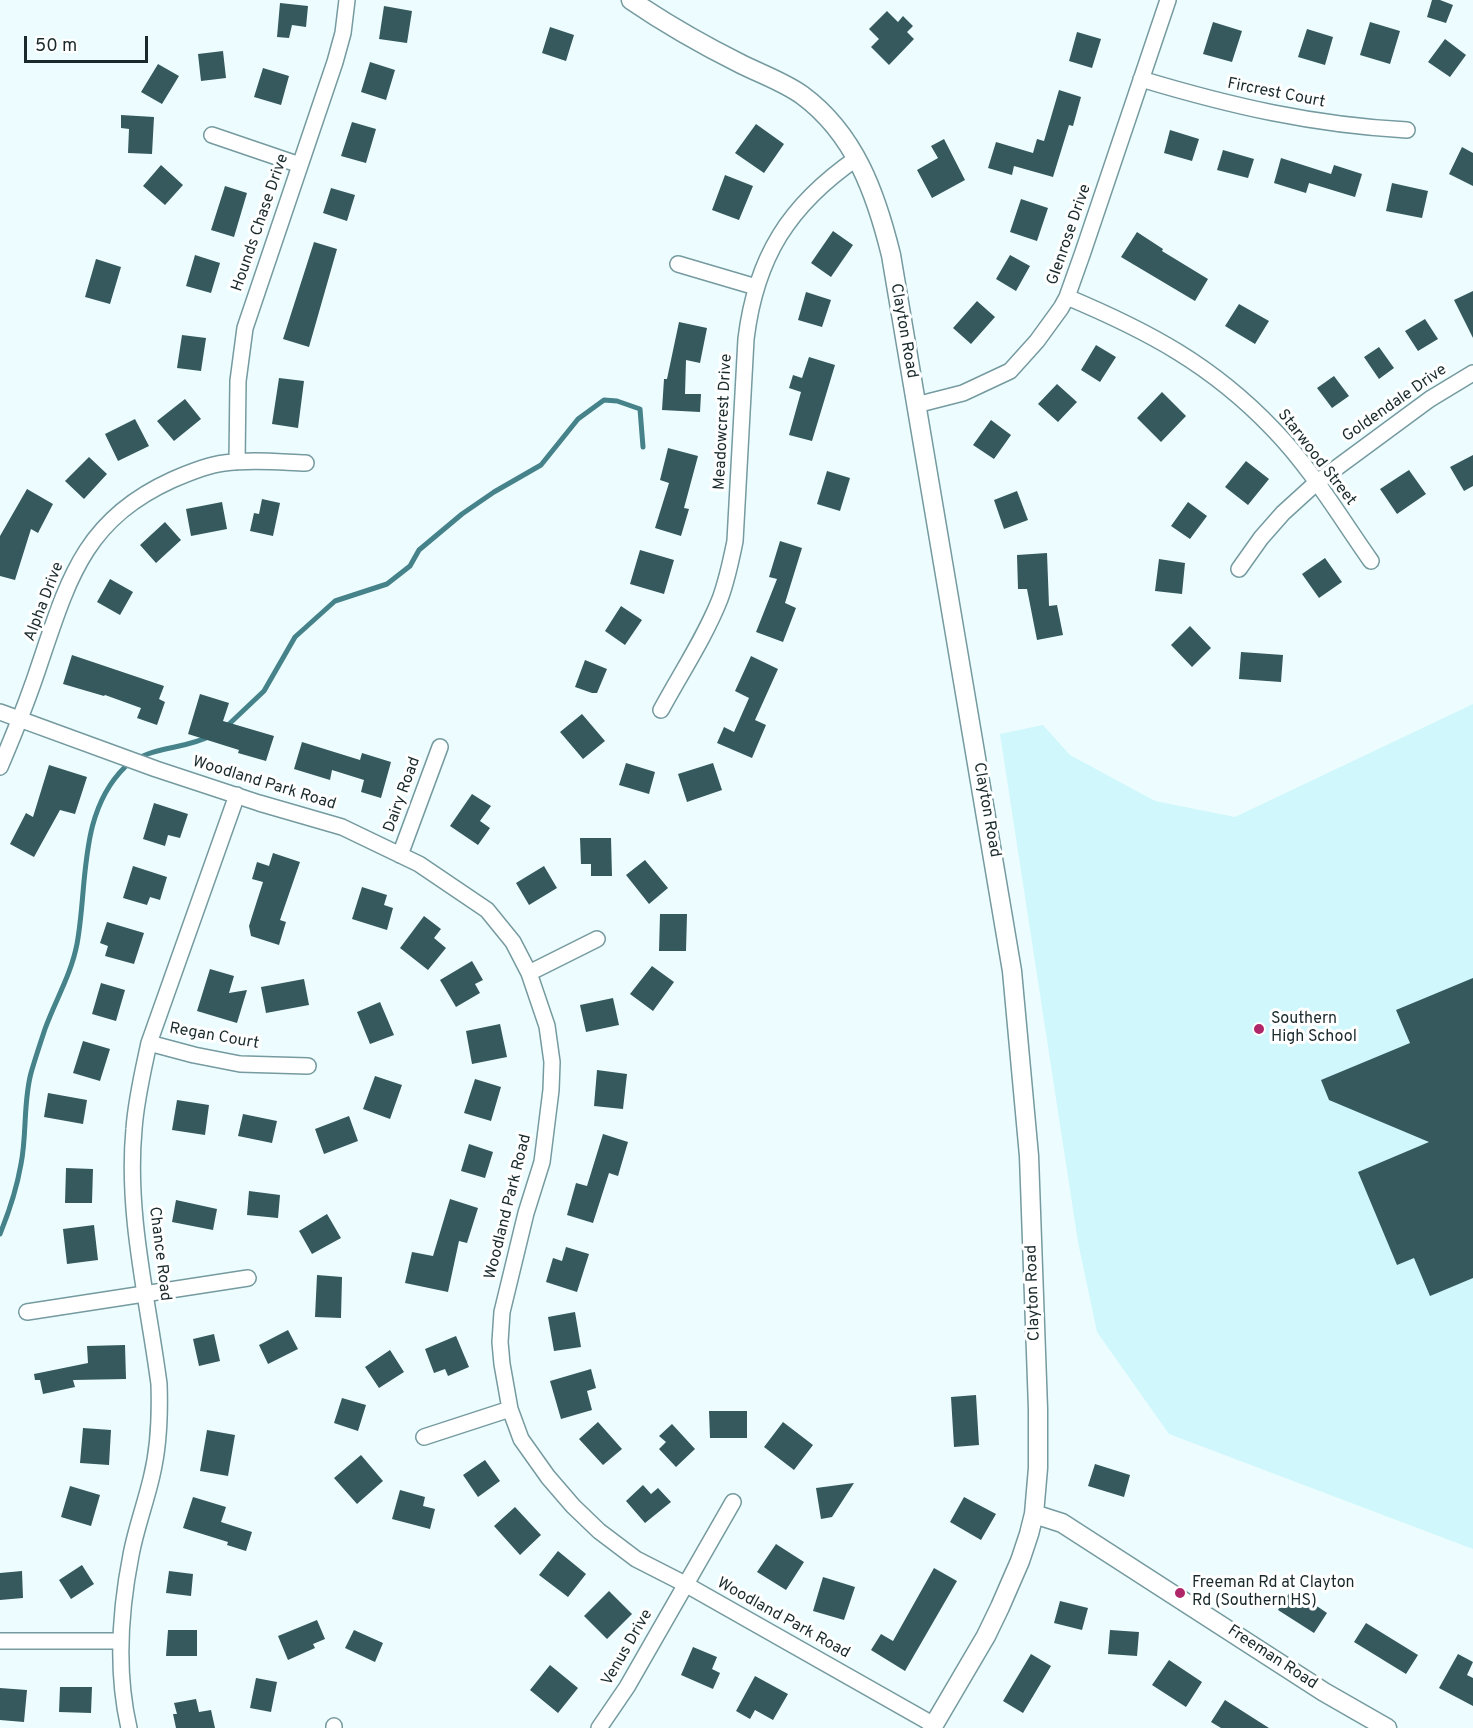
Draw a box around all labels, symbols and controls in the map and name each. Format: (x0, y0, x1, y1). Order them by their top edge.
scale bar (27, 24, 152, 62)
text: 50 m (35, 35, 77, 58)
street label: Fircrest Court (1225, 75, 1327, 113)
street label: Hounds Chase Drive (228, 152, 294, 294)
street label: Glenrose Drive (1044, 182, 1096, 288)
street label: Clayton Road (885, 282, 921, 380)
street label: Meadowcrest Drive (711, 353, 737, 491)
street label: Goldendale Drive (1339, 361, 1451, 447)
street label: Starwood Street (1273, 406, 1359, 510)
street label: Alpha Drive (21, 560, 69, 644)
street label: Woodland Park Road (190, 753, 338, 815)
street label: Dairy Road (381, 755, 425, 835)
street label: Clayton Road (968, 761, 1004, 859)
place label: Southern High School (1271, 1010, 1357, 1048)
street label: Regan Court (168, 1020, 260, 1054)
marker: Southern High School (1252, 1022, 1266, 1036)
street label: Woodland Park Road (482, 1132, 536, 1282)
street label: Chance Road (144, 1206, 174, 1302)
street label: Clayton Road (1023, 1245, 1045, 1341)
street label: Woodland Park Road (713, 1574, 853, 1664)
place label: Freeman Rd at Clayton Rd (Southern HS) (1192, 1574, 1355, 1612)
marker: Freeman Rd at Clayton Rd (Southern HS) (1173, 1586, 1187, 1600)
street label: Venus Drive (598, 1606, 658, 1690)
street label: Freeman Road (1223, 1622, 1321, 1694)

